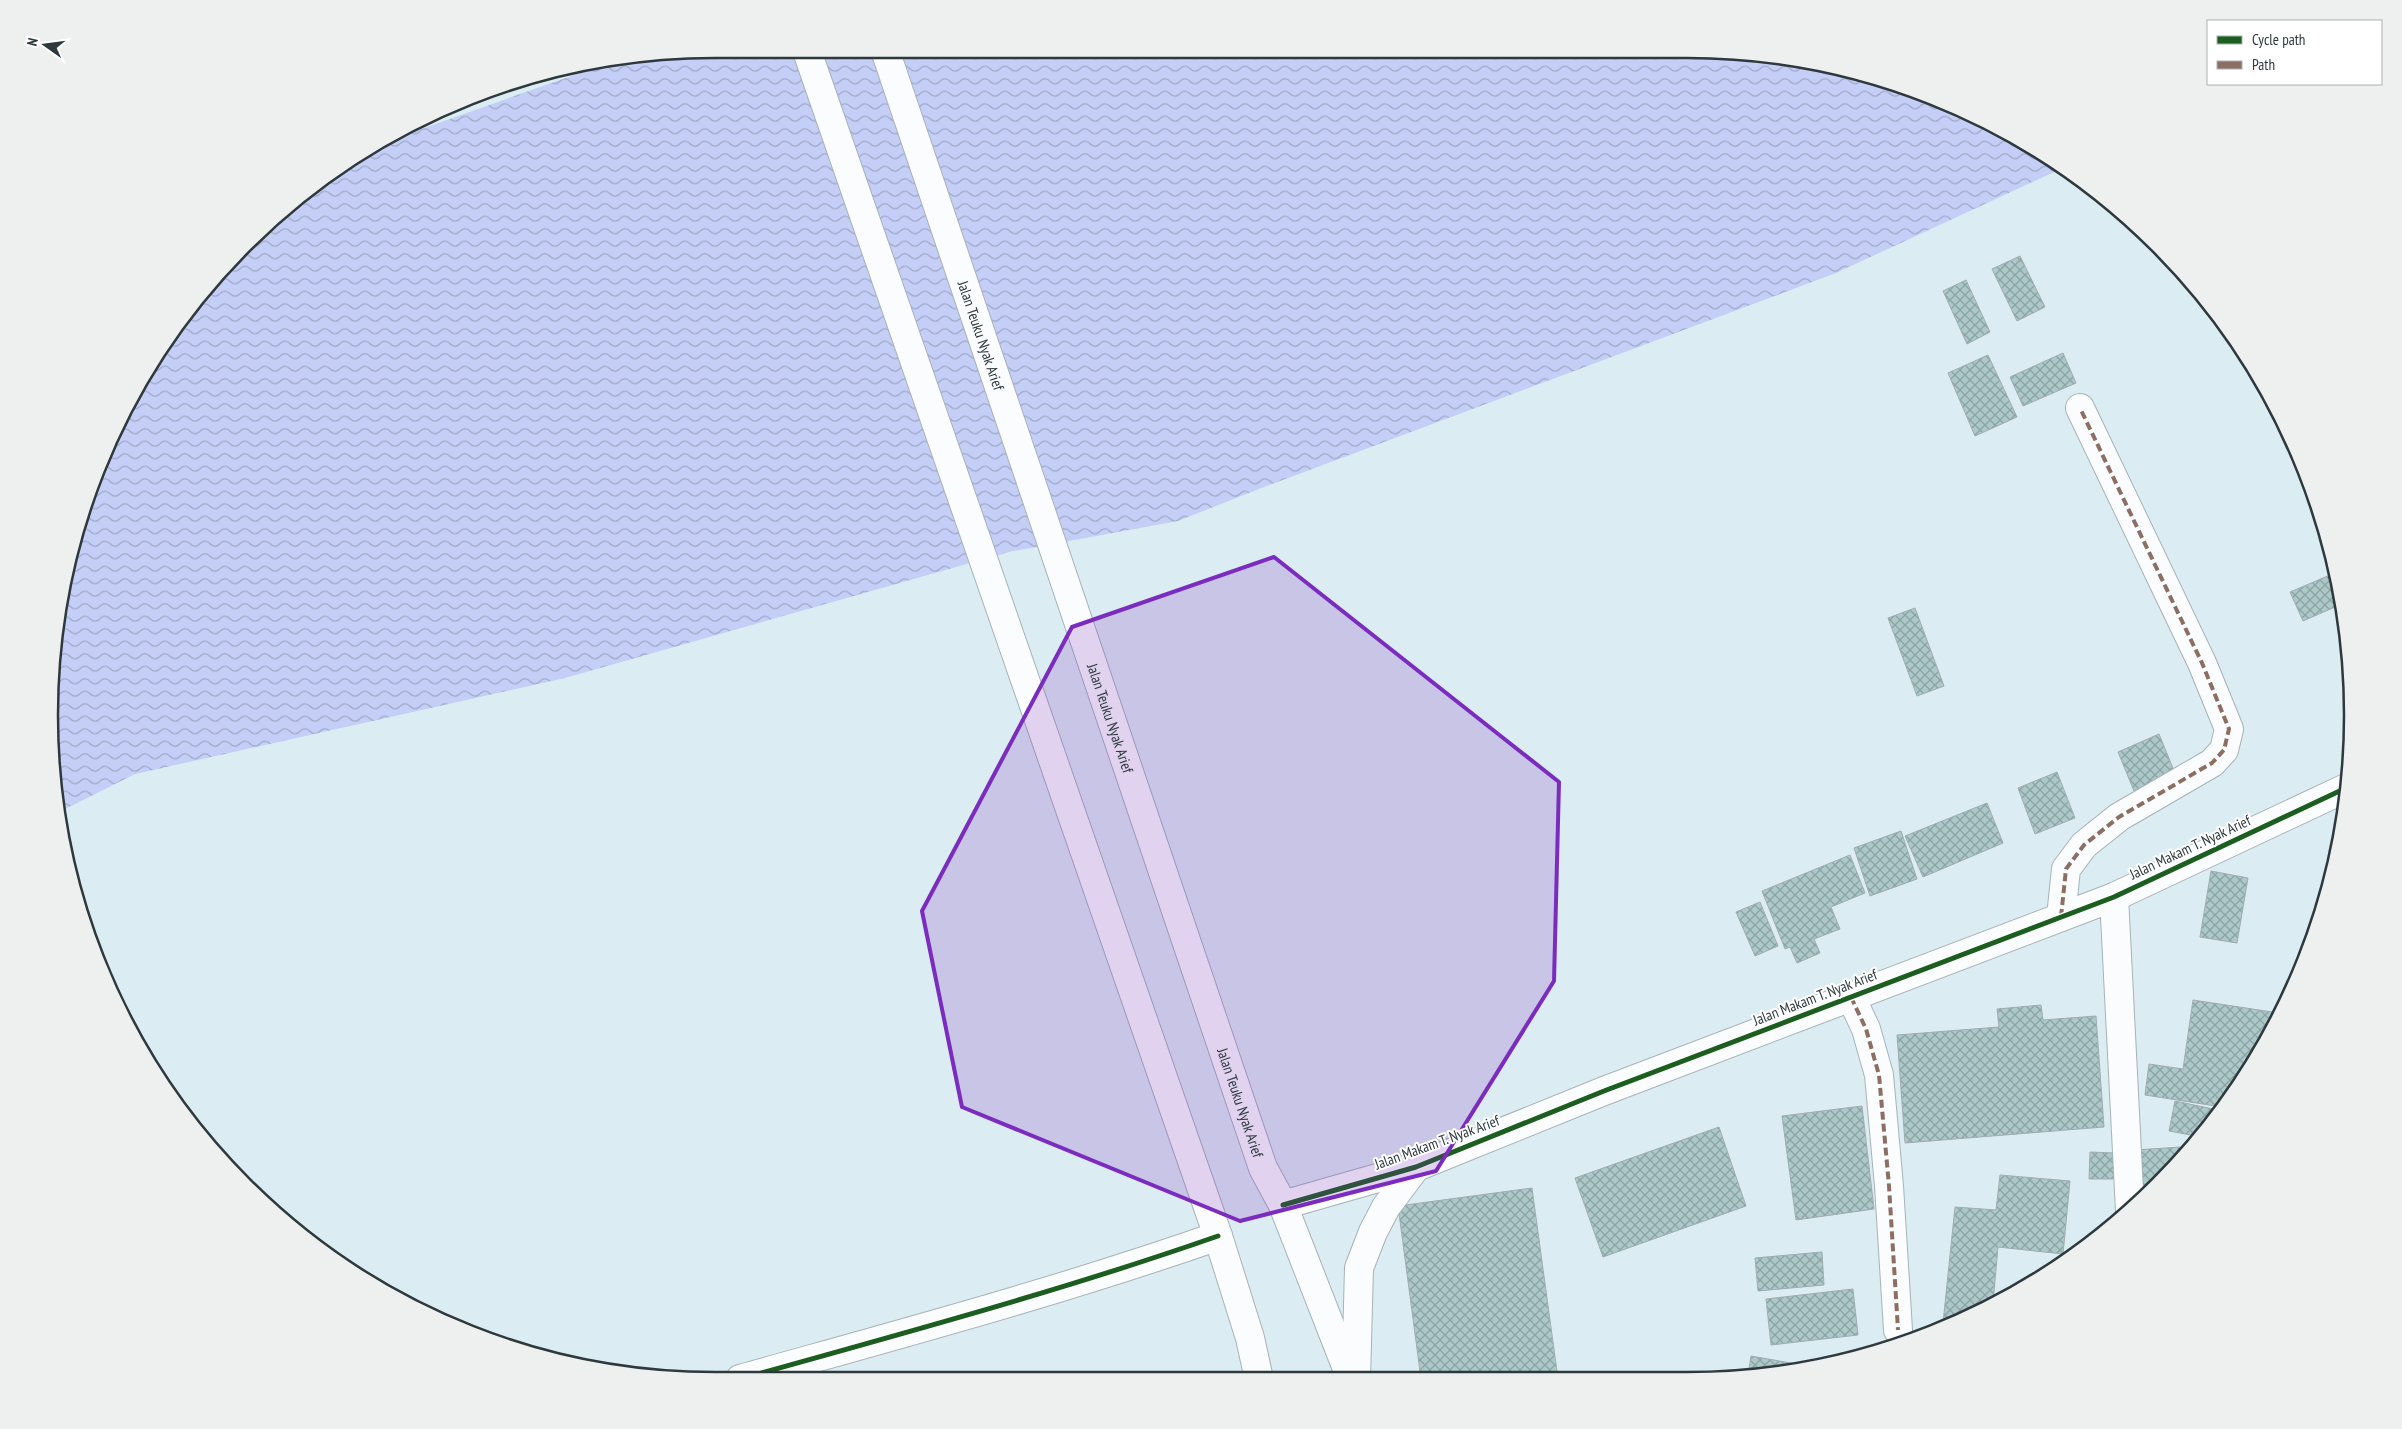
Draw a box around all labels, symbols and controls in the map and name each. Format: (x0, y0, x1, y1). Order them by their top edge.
north arrow (20, 20, 70, 70)
legend (2207, 20, 2382, 85)
text: Cycle path (2252, 30, 2305, 49)
text: N (23, 36, 42, 48)
text: Path (2252, 55, 2275, 74)
street label: Jalan Teuku Nyak Arief (954, 277, 1009, 394)
street label: Jalan Teuku Nyak Arief (1083, 660, 1139, 776)
street label: Jalan Makam T. Nyak Arief (2125, 810, 2255, 884)
street label: Jalan Makam T. Nyak Arief (1749, 964, 1881, 1030)
street label: Jalan Teuku Nyak Arief (1213, 1044, 1269, 1161)
street label: Jalan Makam T. Nyak Arief (1371, 1110, 1503, 1174)

